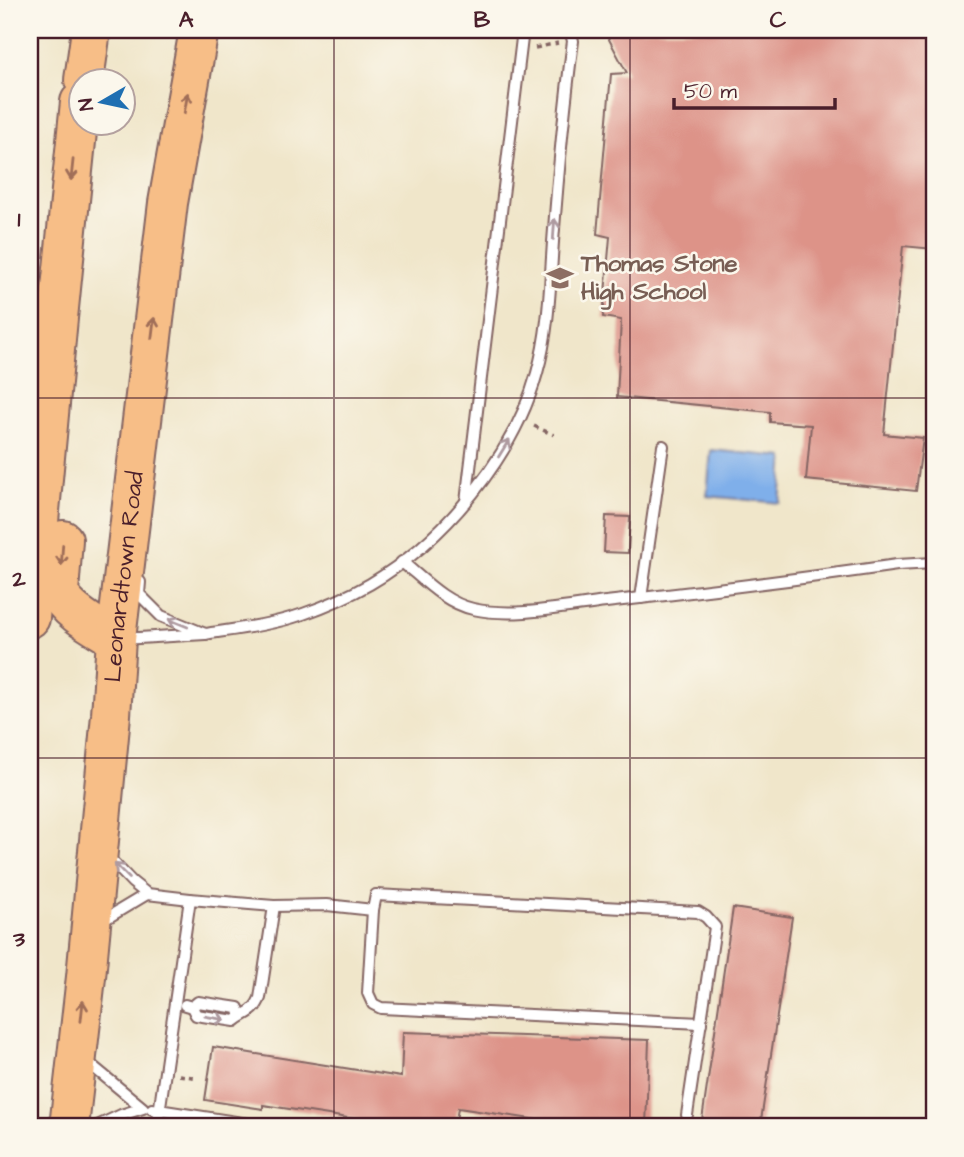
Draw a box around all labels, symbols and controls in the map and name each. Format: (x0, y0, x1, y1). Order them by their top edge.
text: A (179, 4, 194, 36)
text: B (474, 4, 491, 36)
text: C (770, 4, 787, 36)
north arrow (66, 66, 136, 136)
scale bar (674, 66, 834, 110)
text: 50 m (684, 77, 738, 106)
one-way arrow (180, 92, 193, 115)
text: N (72, 96, 101, 112)
one-way arrow (66, 158, 79, 181)
text: 1 (18, 203, 21, 235)
one-way arrow (548, 218, 561, 241)
place label: Thomas Stone High School (580, 247, 738, 310)
school or university icon: Thomas Stone High School (545, 263, 575, 293)
one-way arrow (147, 318, 160, 340)
one-way arrow (497, 438, 511, 458)
street label: Leonardtown Road (96, 469, 153, 683)
one-way arrow (55, 543, 68, 566)
text: 2 (11, 563, 26, 595)
one-way arrow (168, 616, 190, 629)
one-way arrow (113, 863, 130, 880)
text: 3 (12, 923, 25, 955)
one-way arrow (76, 1000, 89, 1023)
one-way arrow (203, 1012, 226, 1025)

